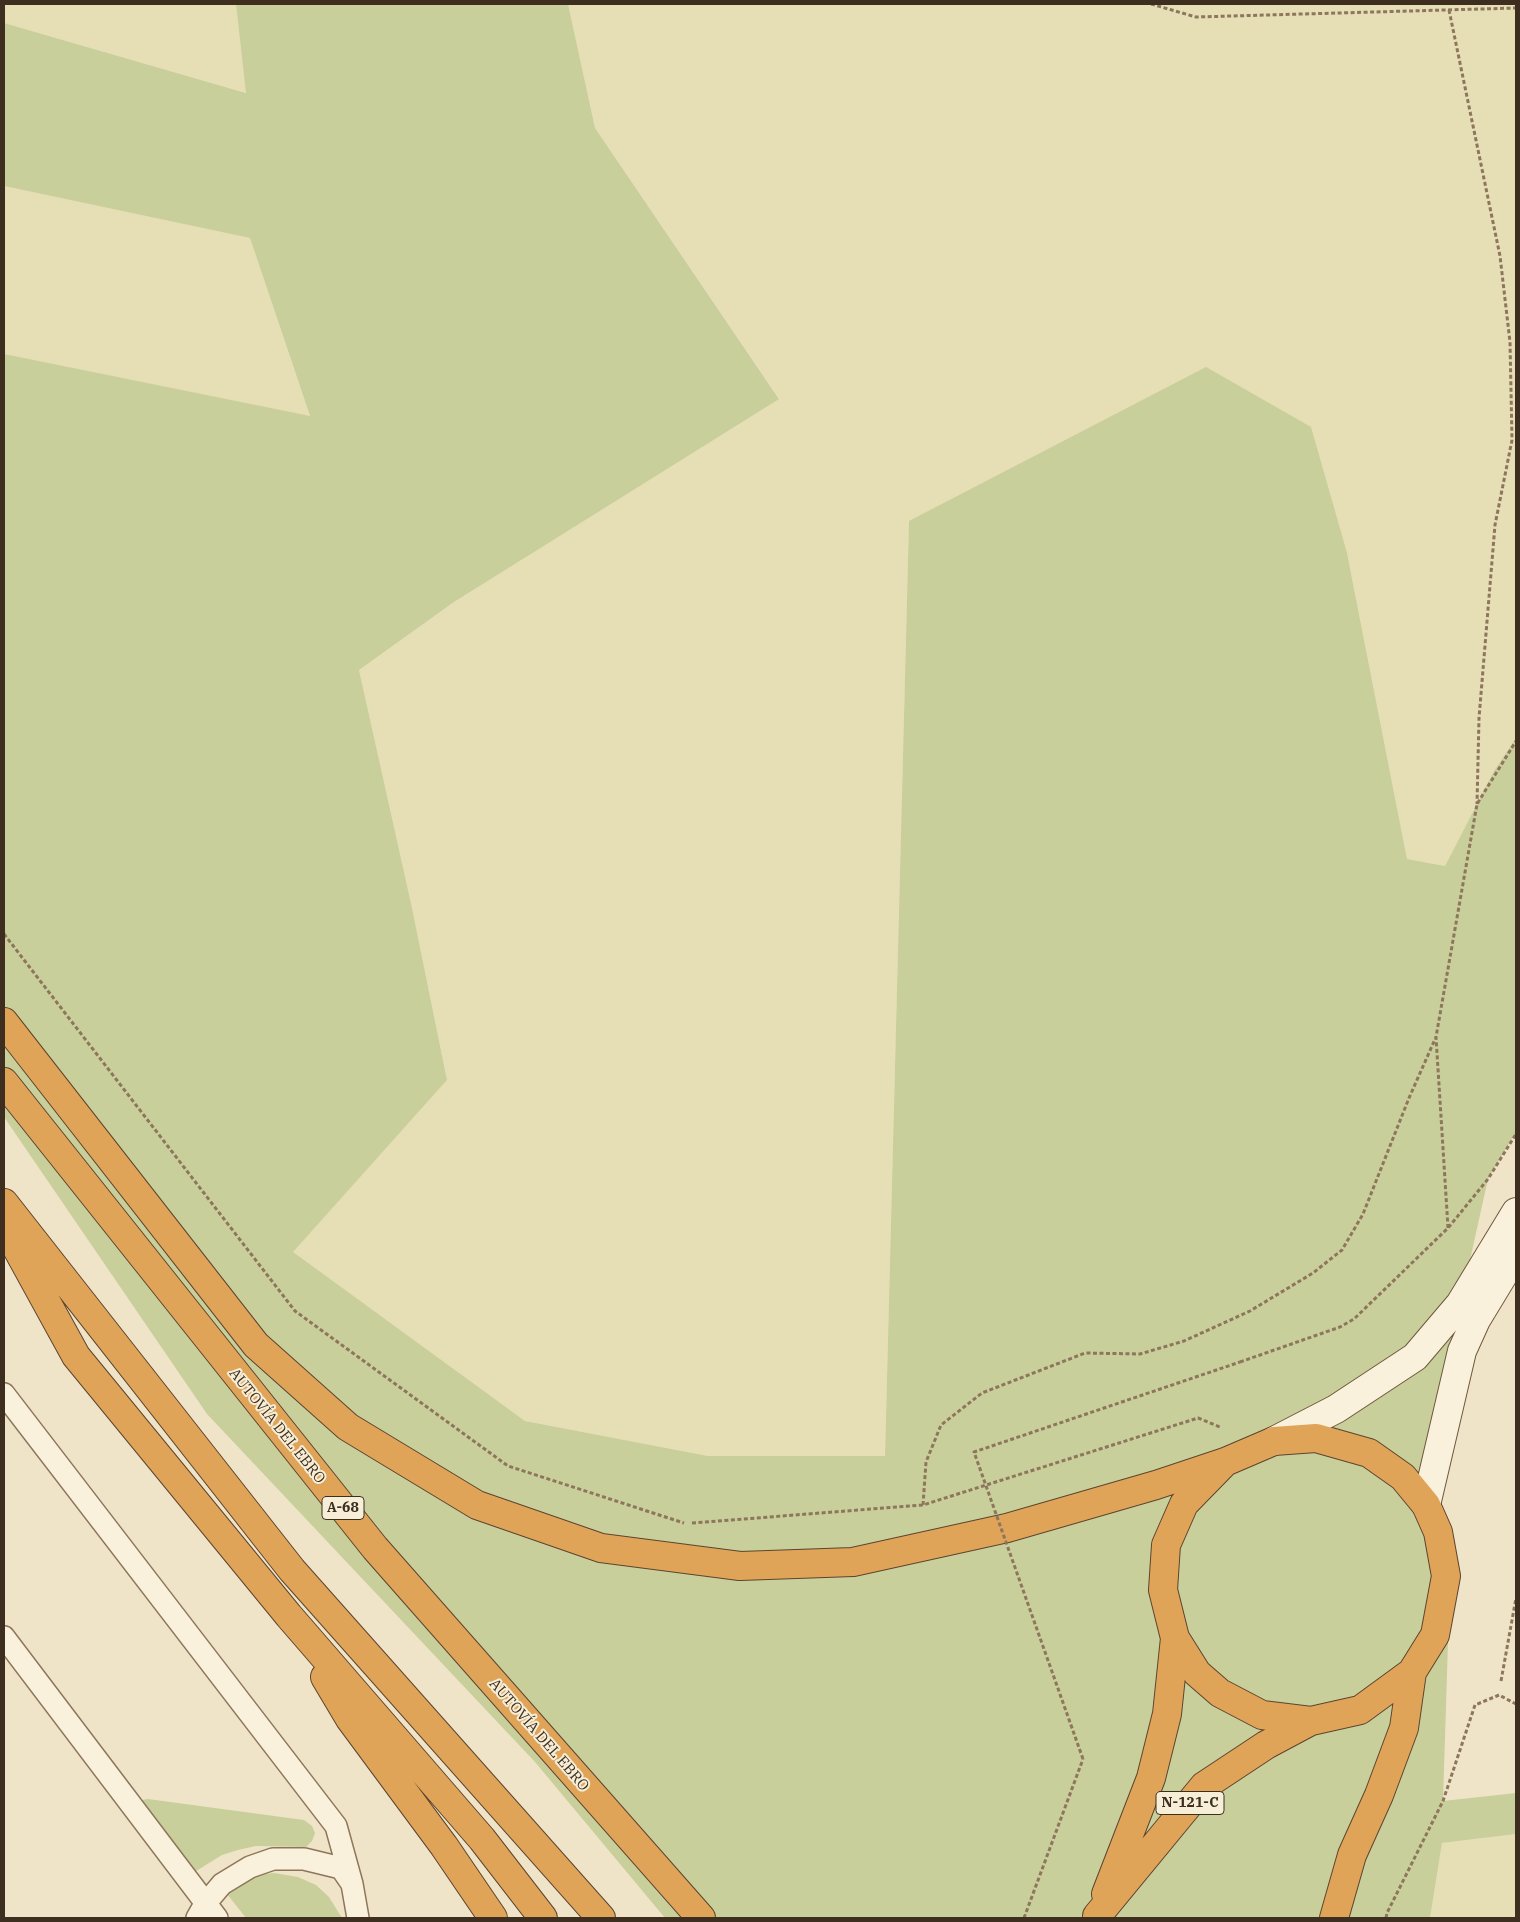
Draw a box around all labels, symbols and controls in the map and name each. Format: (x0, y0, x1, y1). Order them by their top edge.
street label: AUTOVÍA DEL EBRO (225, 1365, 329, 1487)
road number: A-68 (322, 1496, 364, 1520)
street label: AUTOVÍA DEL EBRO (485, 1675, 593, 1795)
road number: N-121-C (1156, 1792, 1224, 1815)

